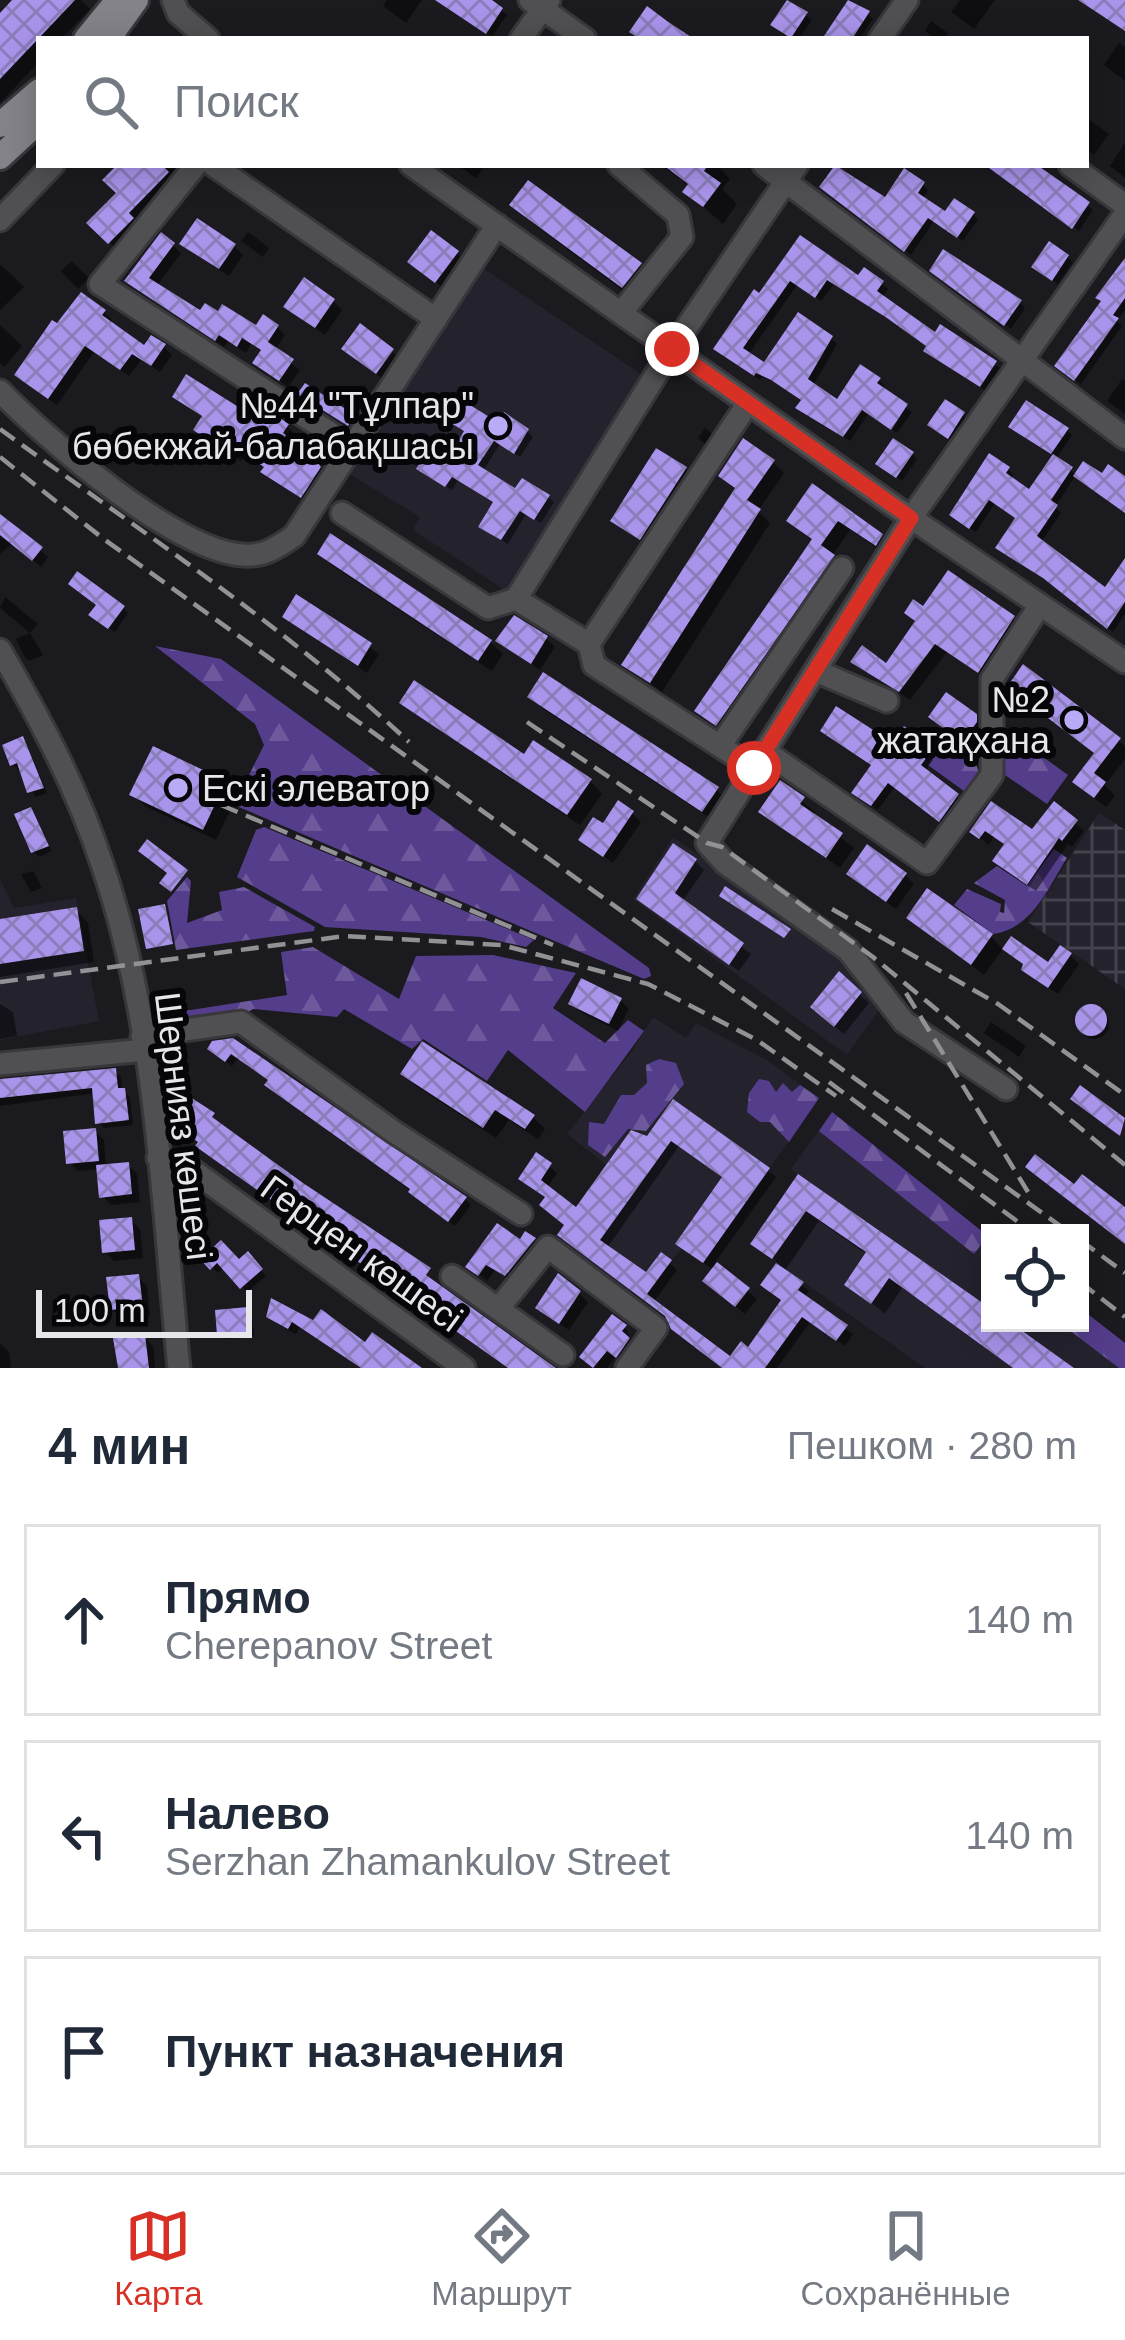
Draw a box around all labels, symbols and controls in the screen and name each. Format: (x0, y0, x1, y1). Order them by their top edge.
search box (36, 36, 1089, 168)
icon: search (78, 69, 144, 135)
text: Поиск (174, 76, 299, 127)
route end (645, 322, 699, 376)
place label: №44 "Тұлпар" бөбекжай-балабақшасы (72, 385, 474, 467)
marker: №44 "Тұлпар" бөбекжай-балабақшасы (485, 413, 511, 439)
place label: №2 жатақхана (877, 679, 1051, 761)
marker: №2 жатақхана (1061, 707, 1087, 733)
route start (727, 741, 781, 795)
place label: Ескі элеватор (202, 768, 430, 809)
marker: Ескі элеватор (165, 775, 191, 801)
street label: Шернияз көшесі (147, 990, 220, 1262)
street label: Герцен көшесі (253, 1167, 470, 1340)
map controls (981, 1224, 1089, 1332)
button: locate (981, 1224, 1089, 1332)
scale bar (36, 1284, 252, 1337)
text: 100 m (54, 1292, 146, 1329)
text: 4 мин (48, 1418, 190, 1475)
text: Пешком · 280 m (787, 1424, 1077, 1467)
text: Прямо (165, 1572, 311, 1623)
icon: ahead (51, 1587, 117, 1653)
text: 140 m (966, 1598, 1074, 1641)
text: Cherepanov Street (165, 1624, 492, 1667)
text: Налево (165, 1788, 330, 1839)
icon: left (51, 1803, 117, 1869)
text: 140 m (966, 1814, 1074, 1857)
text: Serzhan Zhamankulov Street (165, 1840, 670, 1883)
icon: arrive (51, 2019, 117, 2085)
text: Пункт назначения (165, 2026, 565, 2077)
tab: Карта (114, 2203, 203, 2313)
tab: Маршрут (431, 2203, 572, 2313)
tab: Сохранённые (801, 2203, 1011, 2313)

